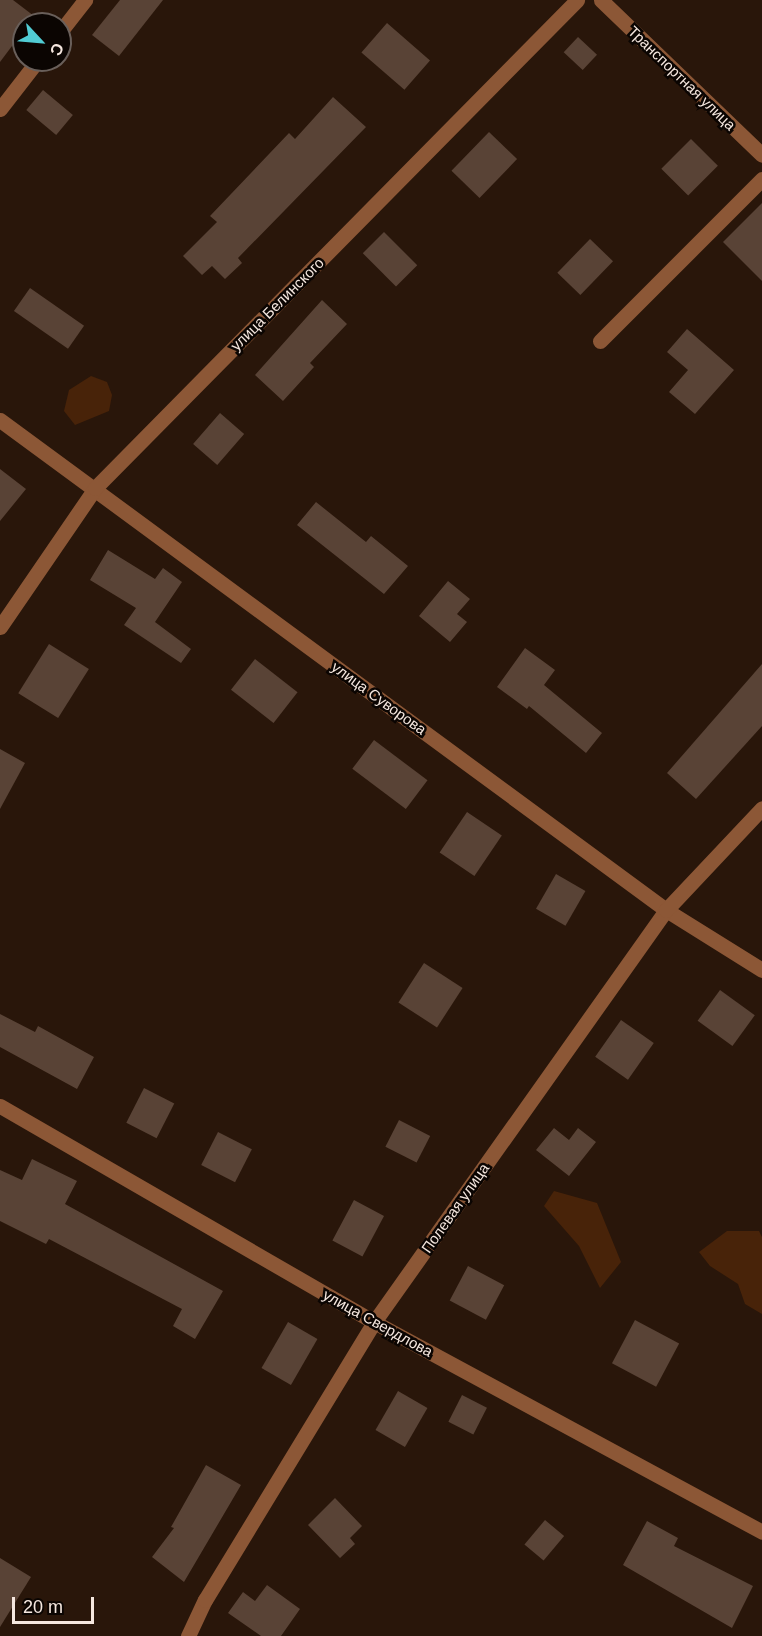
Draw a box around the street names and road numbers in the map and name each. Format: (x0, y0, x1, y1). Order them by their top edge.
street label: Транспортная улица (625, 22, 739, 134)
street label: улица Белинского (227, 254, 327, 354)
street label: улица Суворова (328, 658, 430, 738)
street label: Полевая улица (417, 1160, 493, 1256)
street label: улица Свердлова (320, 1285, 436, 1361)

